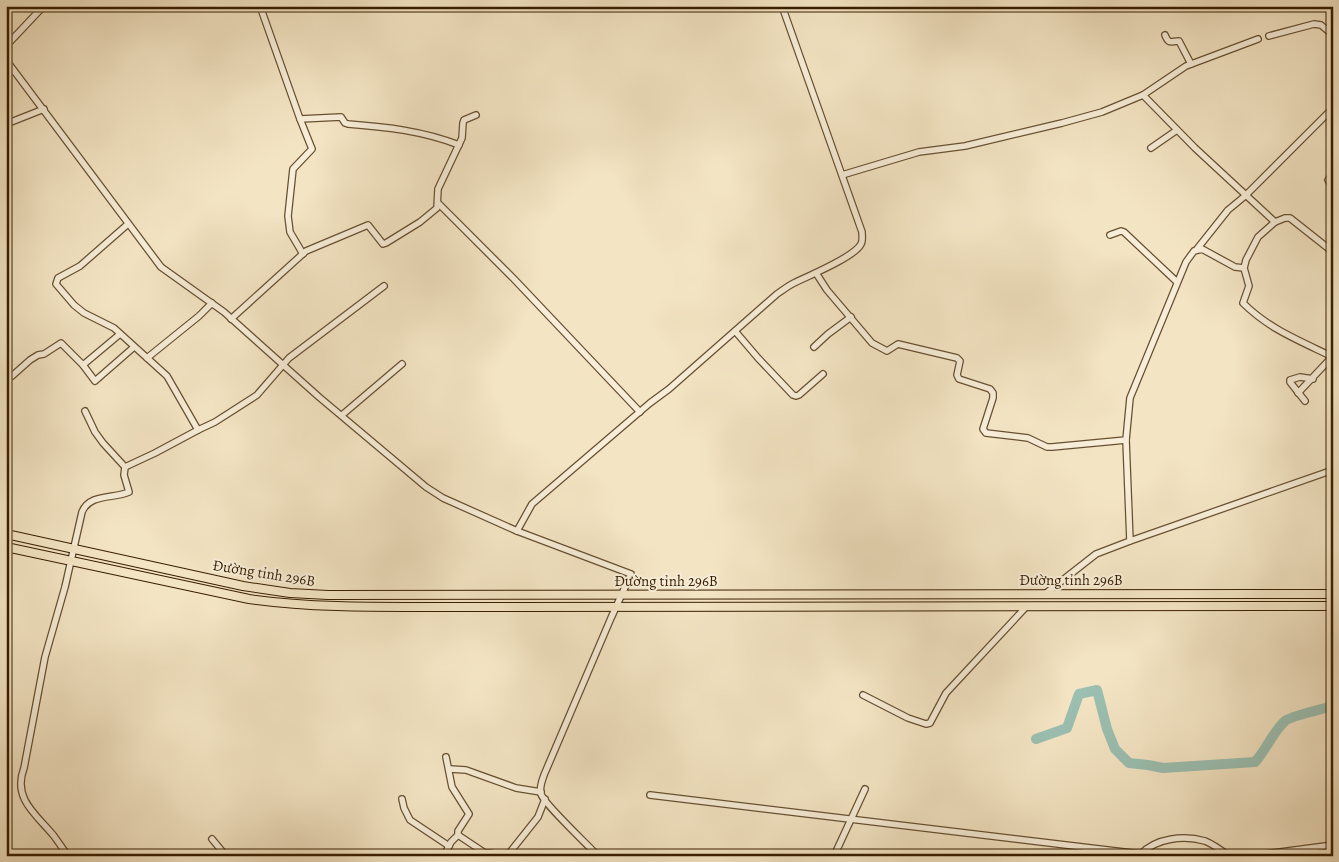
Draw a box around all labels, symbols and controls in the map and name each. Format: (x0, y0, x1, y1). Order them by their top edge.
street label: Đường tỉnh 296B (211, 555, 317, 591)
street label: Đường tỉnh 296B (1019, 570, 1123, 590)
street label: Đường tỉnh 296B (614, 571, 718, 591)

